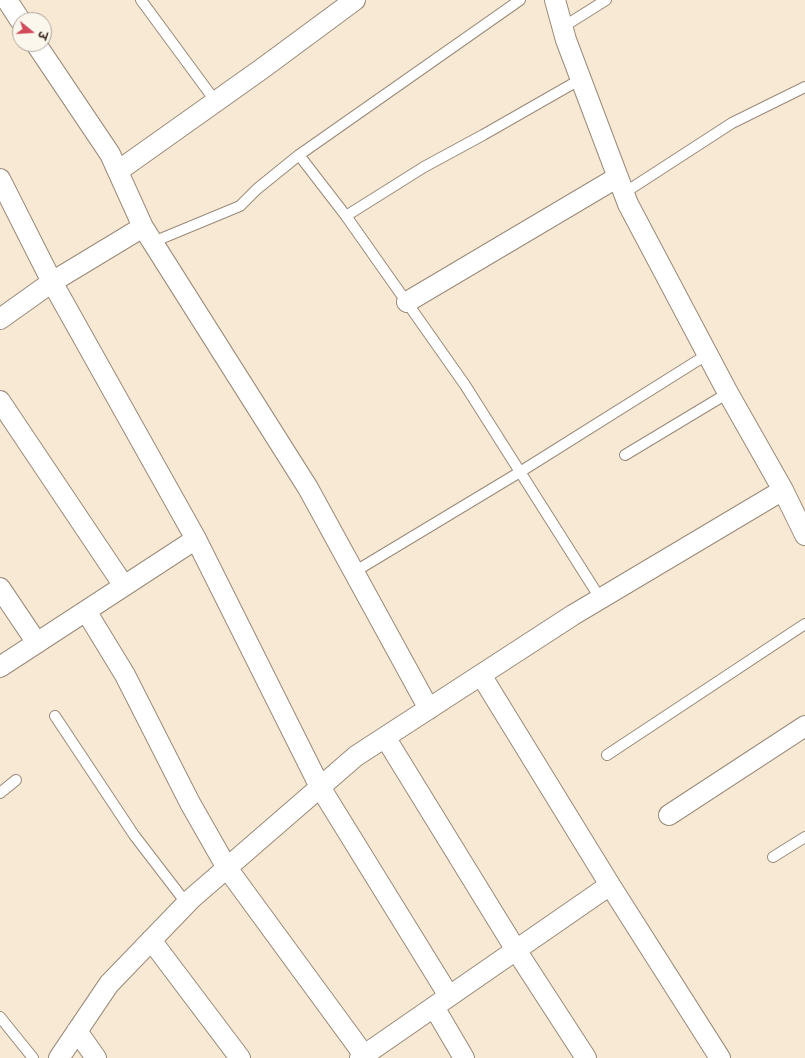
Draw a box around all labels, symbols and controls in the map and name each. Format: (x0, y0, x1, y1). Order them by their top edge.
north arrow (12, 12, 52, 52)
text: उ (35, 30, 50, 41)

